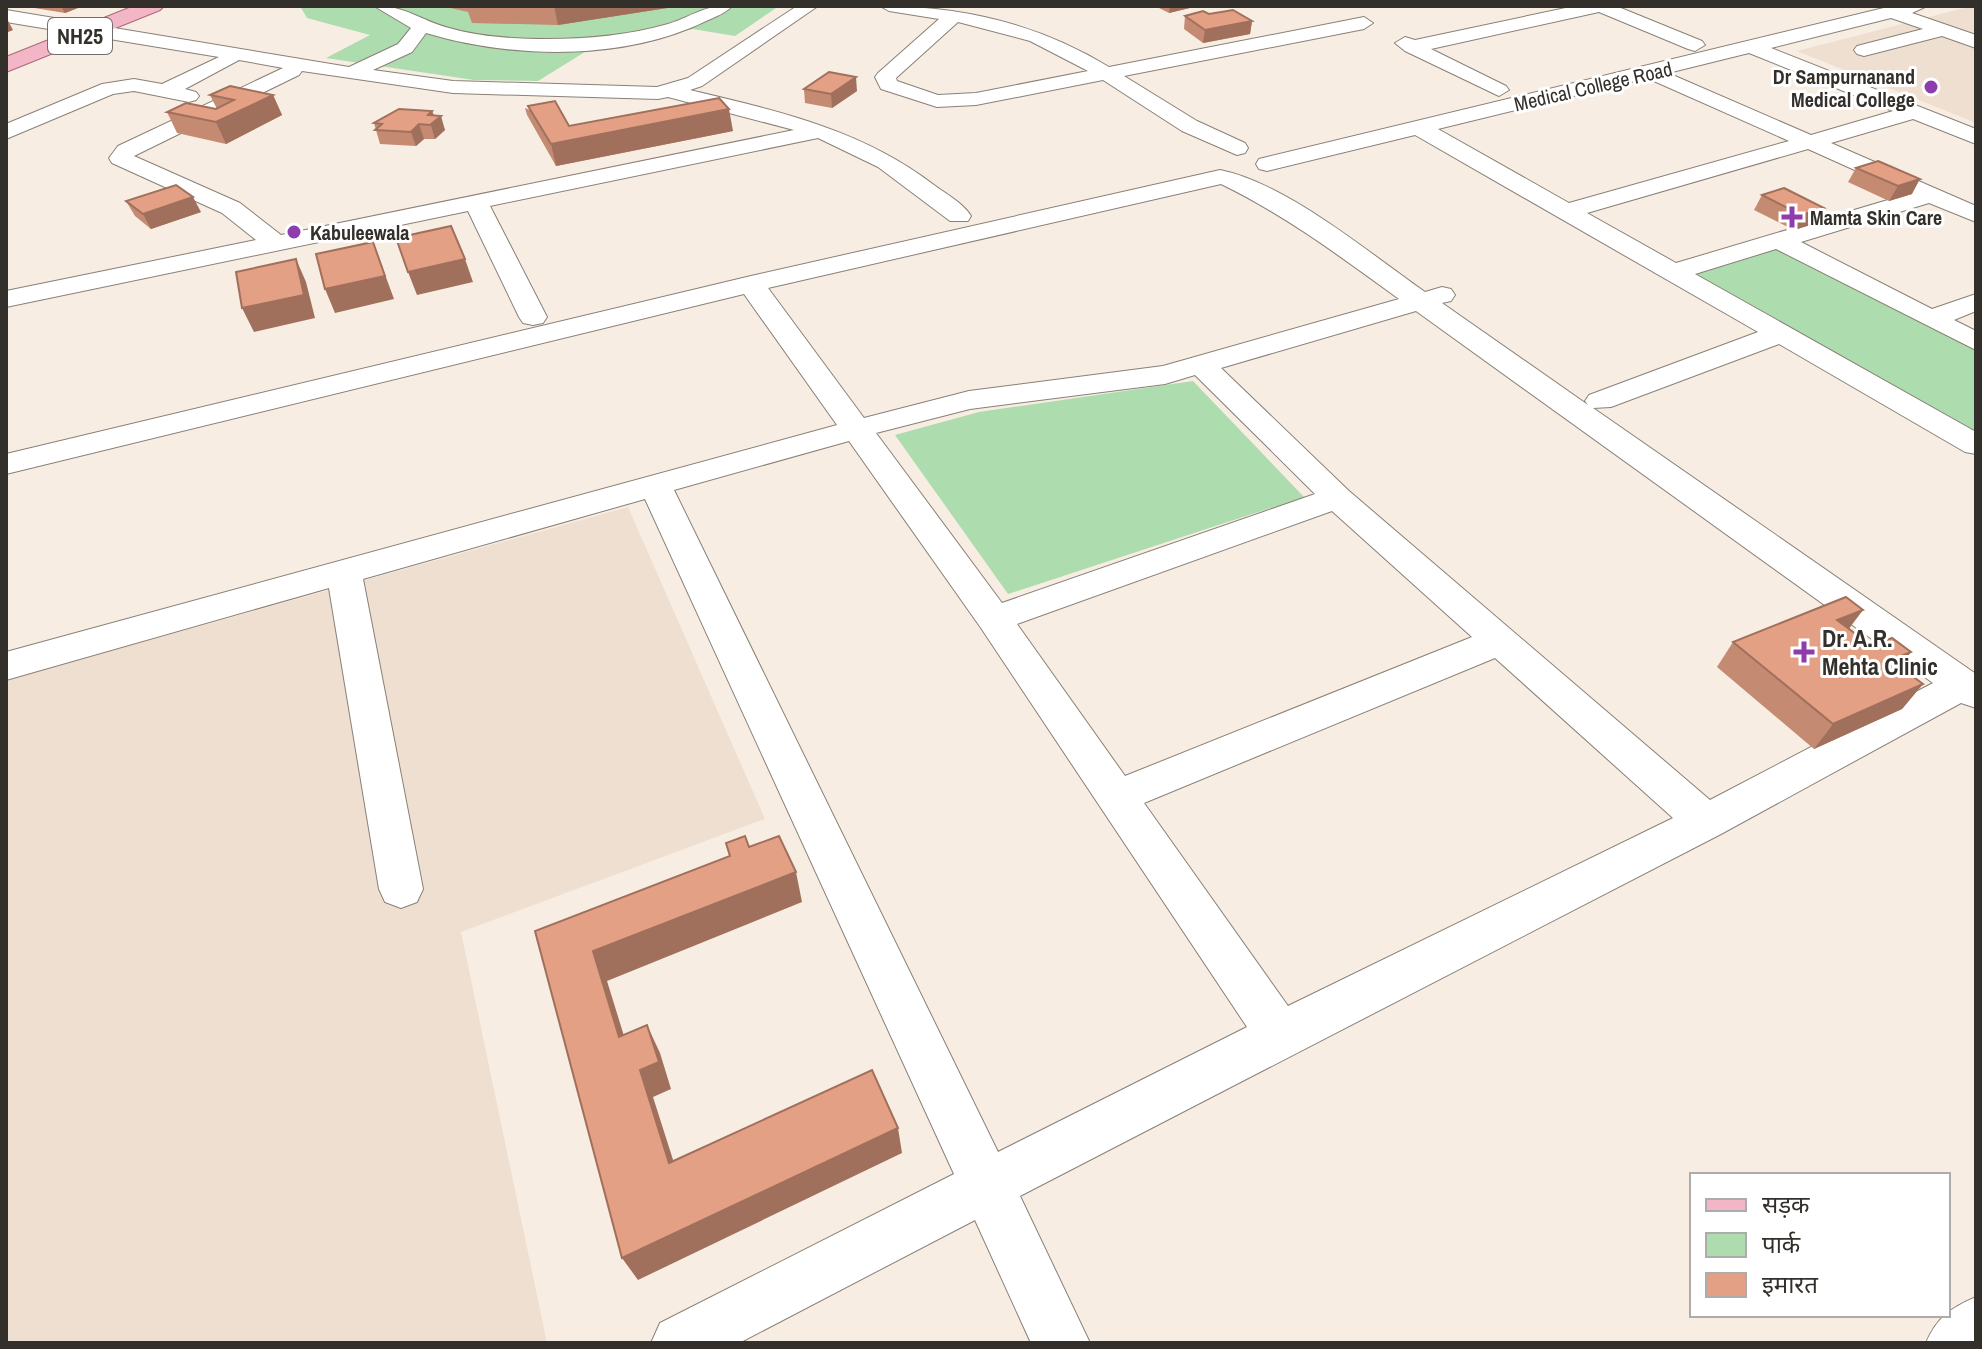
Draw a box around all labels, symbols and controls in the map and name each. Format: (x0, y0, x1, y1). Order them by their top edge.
road number: NH25 (48, 18, 112, 54)
street label: Medical College Road (1511, 55, 1675, 117)
place label: Dr Sampurnanand Medical College (1773, 63, 1915, 113)
marker: Dr Sampurnanand Medical College (1922, 78, 1940, 96)
place label: Mamta Skin Care (1810, 204, 1942, 231)
marker: Mamta Skin Care (1781, 206, 1803, 228)
place label: Kabuleewala (310, 219, 409, 246)
marker: Kabuleewala (285, 223, 303, 241)
place label: Dr. A.R. Mehta Clinic (1822, 622, 1938, 682)
marker: Dr. A.R. Mehta Clinic (1793, 641, 1815, 663)
legend (1690, 1173, 1950, 1317)
text: सड़क (1762, 1188, 1810, 1220)
text: पार्क (1762, 1228, 1801, 1260)
text: इमारत (1762, 1268, 1819, 1300)

